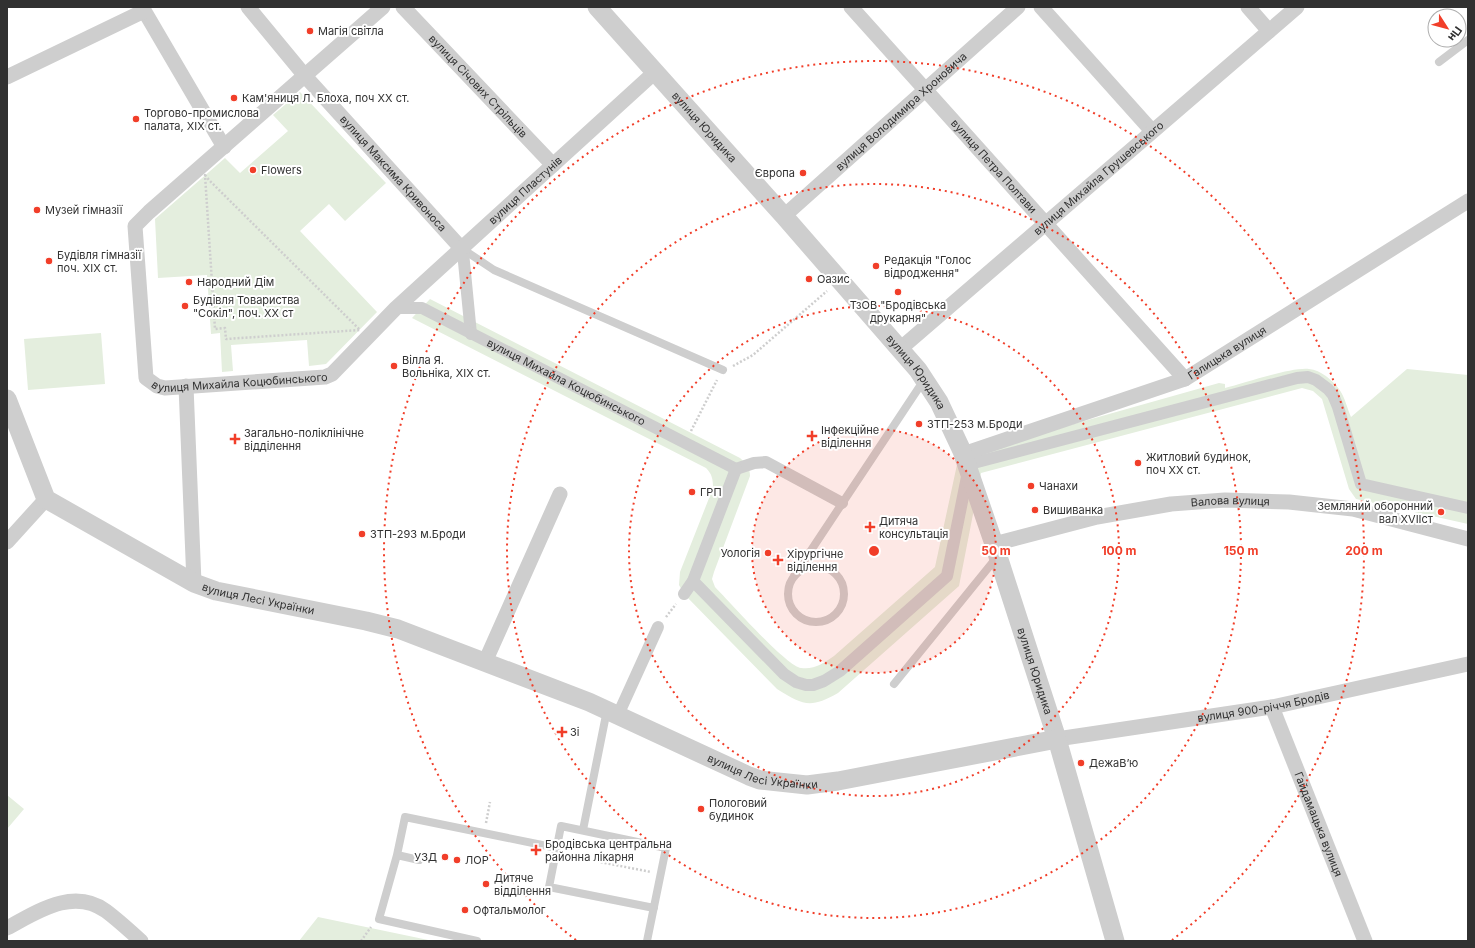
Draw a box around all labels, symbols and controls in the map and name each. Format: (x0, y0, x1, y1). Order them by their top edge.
north arrow (1427, 8, 1467, 48)
place label: Магія світла (318, 24, 384, 38)
text: Пн (1445, 24, 1465, 44)
marker: Магія світла (305, 26, 315, 36)
street label: вулиця Січових Стрільців (426, 32, 530, 140)
street label: вулиця Володимира Хроновича (833, 49, 970, 174)
street label: вулиця Юридика (669, 89, 740, 165)
place label: Кам'яниця Л. Блоха, поч XX ст. (242, 91, 410, 105)
marker: Кам'яниця Л. Блоха, поч XX ст. (229, 93, 239, 103)
place label: Торгово-промислова палата, XIX ст. (144, 106, 259, 133)
street label: вулиця Максима Кривоноса (337, 112, 450, 234)
marker: Торгово-промислова палата, XIX ст. (131, 114, 141, 124)
street label: вулиця Петра Полтави (948, 116, 1040, 216)
street label: вулиця Михайла Грушевського (1030, 118, 1167, 238)
street label: вулиця Пластунів (486, 153, 565, 227)
place label: Flowers (261, 163, 302, 177)
marker: Flowers (248, 165, 258, 175)
place label: Європа (755, 166, 795, 180)
marker: Європа (798, 168, 808, 178)
place label: Музей гімназії (45, 203, 124, 217)
marker: Музей гімназії (32, 205, 42, 215)
place label: Будівля гімназії поч. XIX ст. (57, 248, 142, 275)
place label: Редакція "Голос відродження" (884, 253, 971, 280)
marker: Будівля гімназії поч. XIX ст. (44, 256, 54, 266)
marker: Редакція "Голос відродження" (871, 261, 881, 271)
place label: Оазис (817, 272, 850, 286)
marker: Оазис (804, 274, 814, 284)
place label: Народний Дім (197, 275, 274, 289)
marker: Народний Дім (184, 277, 194, 287)
marker: ТзОВ "Бродівська друкарня" (893, 287, 903, 297)
place label: Будівля Товариства "Сокіл", поч. ХХ ст (193, 293, 300, 320)
place label: ТзОВ "Бродівська друкарня" (850, 298, 946, 325)
marker: Будівля Товариства "Сокіл", поч. ХХ ст (180, 301, 190, 311)
street label: Галицька вулиця (1185, 323, 1269, 382)
street label: вулиця Юридика (883, 332, 948, 412)
street label: вулиця Михайла Коцюбинського (485, 335, 648, 429)
place label: Вілла Я. Вольніка, XIX ст. (402, 353, 491, 380)
marker: Вілла Я. Вольніка, XIX ст. (389, 361, 399, 371)
street label: вулиця Михайла Коцюбинського (149, 370, 329, 395)
place label: ЗТП-253 м.Броди (927, 417, 1023, 431)
marker: ЗТП-253 м.Броди (914, 419, 924, 429)
place label: Інфекційне віділення (821, 423, 879, 450)
place label: Загально-поліклінічне відділення (244, 426, 364, 453)
marker: Інфекційне віділення (806, 430, 818, 442)
marker: Загально-поліклінічне відділення (229, 433, 241, 445)
place label: Житловий будинок, поч XX ст. (1146, 450, 1251, 477)
marker: Житловий будинок, поч XX ст. (1133, 458, 1143, 468)
place label: Чанахи (1039, 479, 1078, 493)
marker: Чанахи (1026, 481, 1036, 491)
place label: ГРП (700, 485, 722, 499)
marker: ГРП (687, 487, 697, 497)
street label: Валова вулиця (1190, 493, 1270, 510)
place label: Земляний оборонний вал XVIIст (1317, 499, 1434, 526)
place label: Вишиванка (1043, 503, 1103, 517)
marker: Вишиванка (1030, 505, 1040, 515)
marker: Земляний оборонний вал XVIIст (1436, 507, 1446, 517)
place label: Дитяча консультація (879, 514, 948, 541)
marker: Дитяча консультація (864, 521, 876, 533)
place label: ЗТП-293 м.Броди (370, 527, 466, 541)
marker: ЗТП-293 м.Броди (357, 529, 367, 539)
text: 50 m (981, 543, 1011, 558)
text: 100 m (1101, 543, 1137, 558)
text: 150 m (1224, 543, 1258, 558)
text: 200 m (1345, 543, 1383, 558)
centre of rings (867, 544, 881, 558)
place label: Уологія (721, 546, 760, 560)
place label: Хірургічне віділення (787, 547, 844, 574)
marker: Уологія (763, 548, 773, 558)
marker: Хірургічне віділення (772, 554, 784, 566)
street label: вулиця Лесі Українки (200, 580, 316, 618)
street label: вулиця Юридика (1015, 626, 1056, 716)
street label: вулиця 900-річчя Бродів (1196, 688, 1331, 725)
place label: 3і (570, 725, 579, 739)
marker: 3і (557, 727, 567, 737)
street label: вулиця Лесі Українки (705, 751, 819, 792)
place label: ДежаВ’ю (1089, 756, 1138, 770)
marker: ДежаВ’ю (1076, 758, 1086, 768)
street label: Гайдамацька вулиця (1291, 770, 1346, 878)
place label: Пологовий будинок (709, 796, 767, 823)
marker: Пологовий будинок (696, 804, 706, 814)
place label: Бродівська центральна районна лікарня (545, 837, 672, 864)
marker: Бродівська центральна районна лікарня (530, 844, 542, 856)
place label: УЗД (414, 850, 437, 864)
marker: УЗД (440, 852, 450, 862)
place label: ЛОР (465, 853, 489, 867)
marker: ЛОР (452, 855, 462, 865)
place label: Дитяче відділення (494, 871, 551, 898)
marker: Дитяче відділення (481, 879, 491, 889)
place label: Офтальмолог (473, 903, 546, 917)
marker: Офтальмолог (460, 905, 470, 915)

